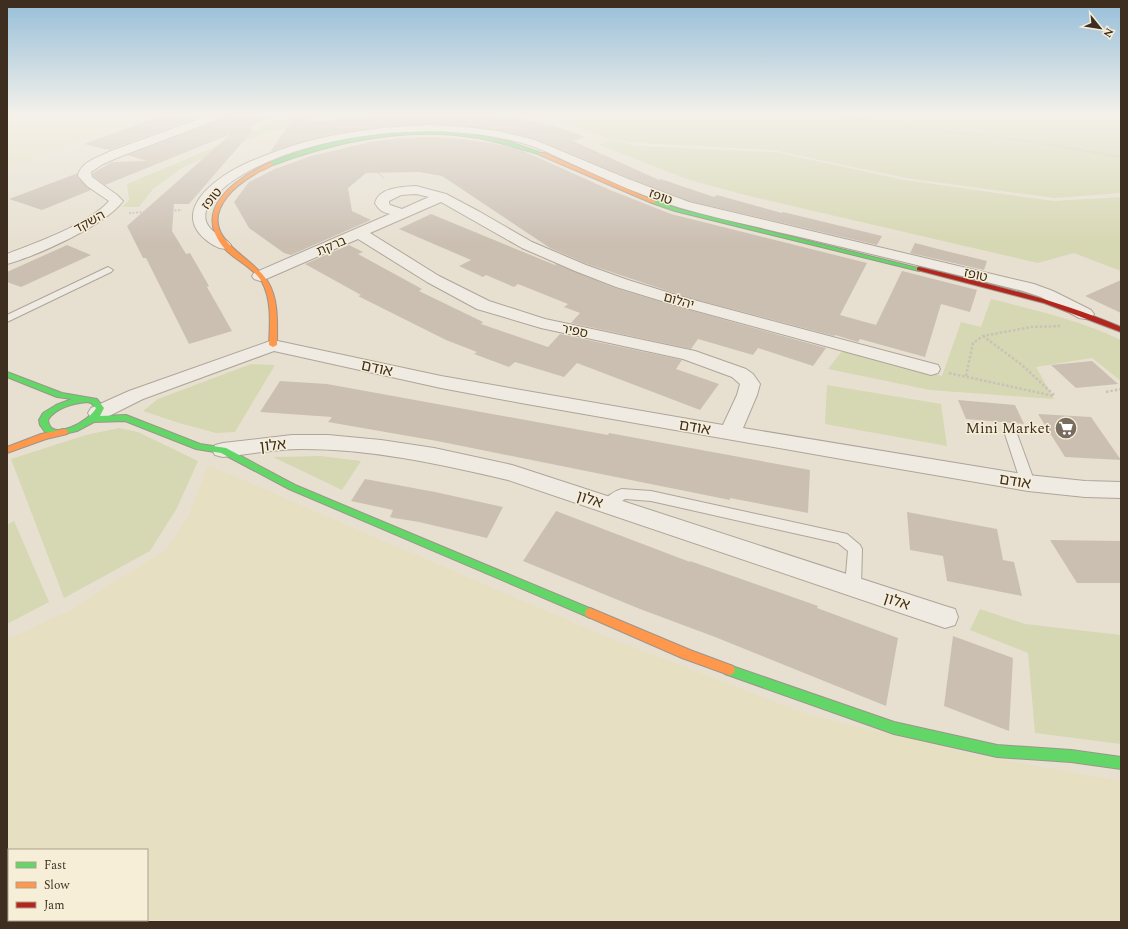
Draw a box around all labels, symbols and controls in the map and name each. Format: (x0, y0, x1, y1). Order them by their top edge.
north arrow (1080, 8, 1120, 48)
text: N (1099, 25, 1118, 41)
street label: טופז (196, 183, 227, 214)
street label: טופז (646, 183, 675, 210)
street label: השקד (70, 205, 109, 239)
street label: ברקת (313, 231, 350, 261)
street label: טופז (962, 263, 990, 287)
street label: יהלום (661, 287, 696, 315)
street label: ספיר (560, 318, 590, 344)
street label: אודם (359, 354, 395, 383)
street label: אודם (677, 413, 713, 442)
supermarket icon: Mini Market (1053, 415, 1079, 441)
place label: Mini Market (966, 417, 1050, 440)
street label: אלון (259, 433, 288, 458)
street label: אודם (997, 468, 1033, 495)
street label: אלון (574, 484, 606, 515)
street label: אלון (881, 586, 913, 617)
legend (8, 849, 148, 921)
text: Fast (44, 856, 66, 875)
text: Slow (44, 876, 70, 895)
text: Jam (44, 896, 65, 915)

